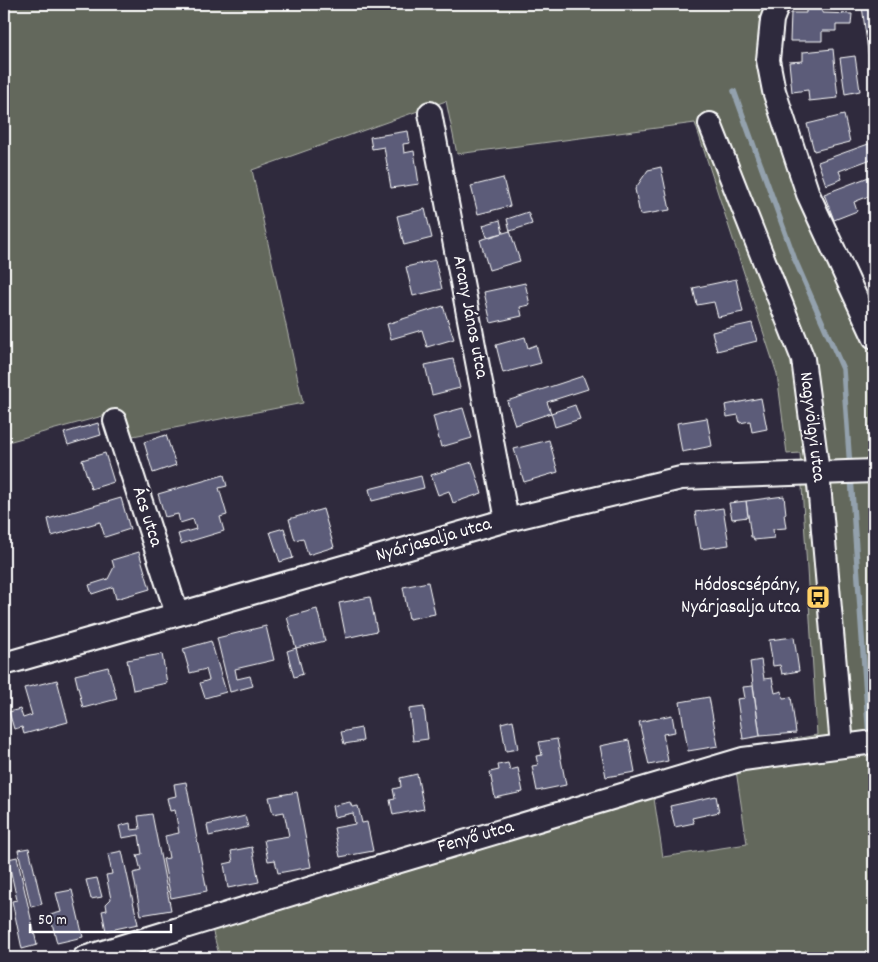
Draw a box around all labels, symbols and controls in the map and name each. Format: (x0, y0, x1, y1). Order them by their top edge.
street label: Arany János utca (444, 253, 494, 382)
street label: Nagyvölgyi utca (791, 370, 831, 485)
street label: Ács utca (124, 484, 169, 551)
street label: Nyárjasalja utca (373, 511, 496, 570)
place label: Hódoscsépány, Nyárjasalja utca (681, 573, 801, 622)
bus stop icon: Hódoscsépány, Nyárjasalja utca (805, 584, 831, 610)
street label: Fenyő utca (435, 814, 518, 862)
scale bar (30, 902, 171, 934)
text: 50 m (38, 910, 67, 932)

